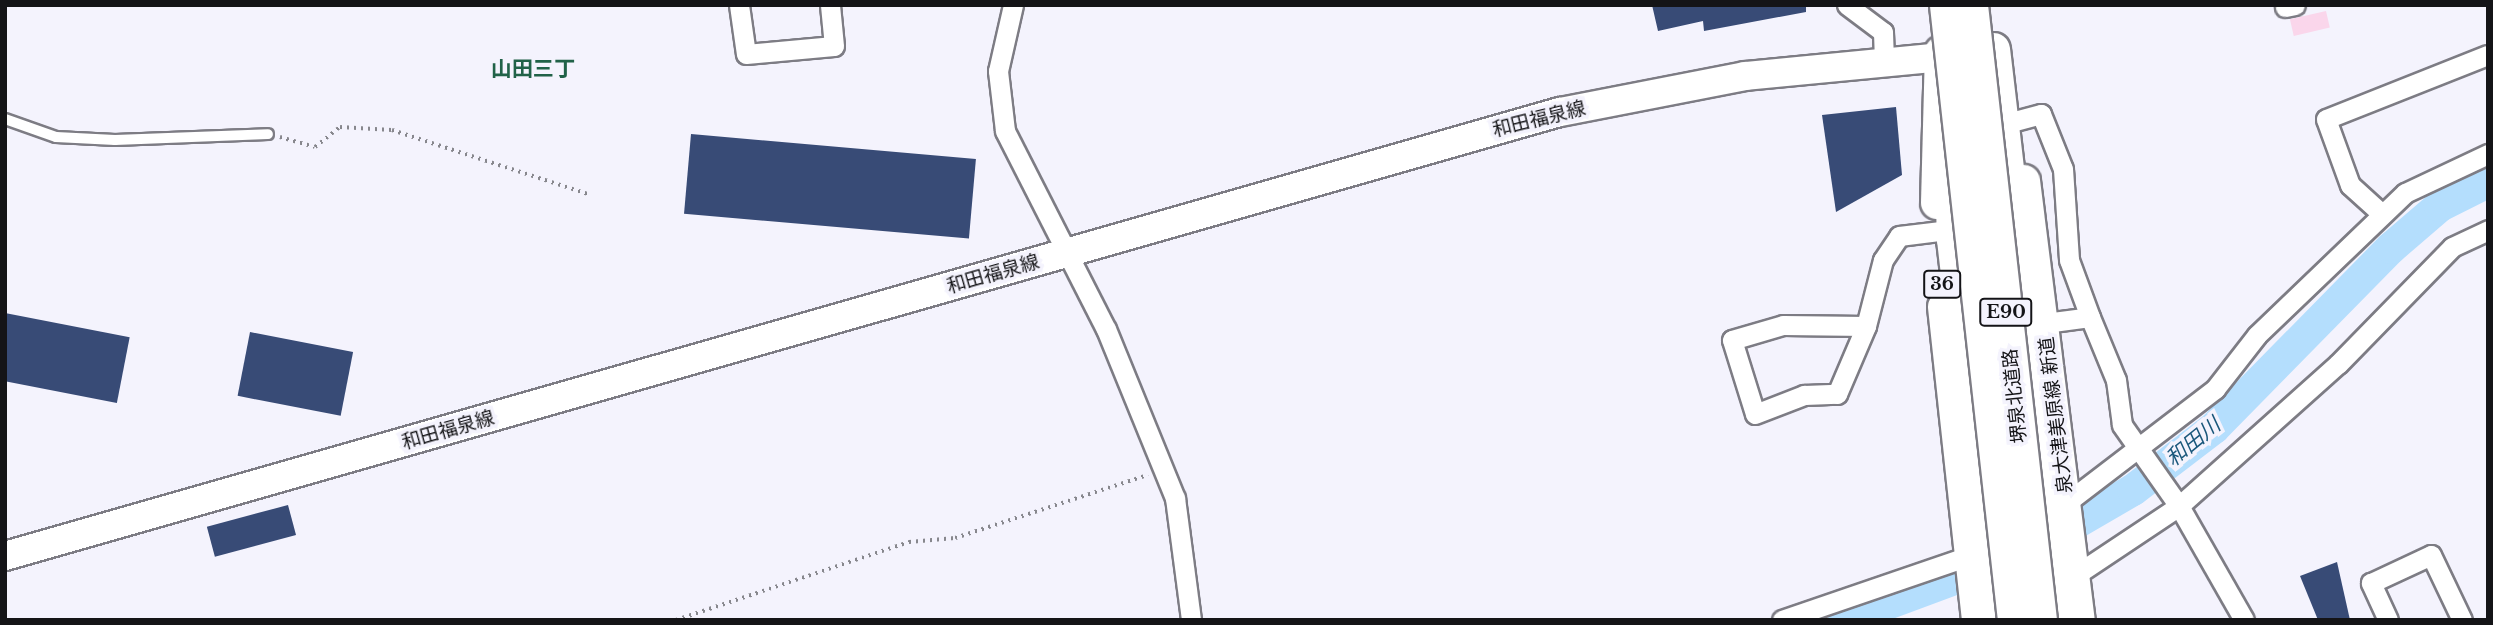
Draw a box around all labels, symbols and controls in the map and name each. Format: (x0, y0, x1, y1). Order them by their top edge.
district label: 山田三丁 (491, 56, 575, 82)
street label: 和田福泉線 (1490, 96, 1588, 142)
street label: 和田福泉線 (944, 250, 1042, 298)
road number: 36 (1923, 270, 1961, 298)
road number: E90 (1978, 298, 2034, 326)
street label: 泉大津美原線 新道 (2035, 335, 2077, 495)
street label: 堺泉北道路 (1999, 348, 2031, 444)
street label: 和田福泉線 (399, 406, 497, 454)
water label: 和田川 (2161, 412, 2225, 472)

